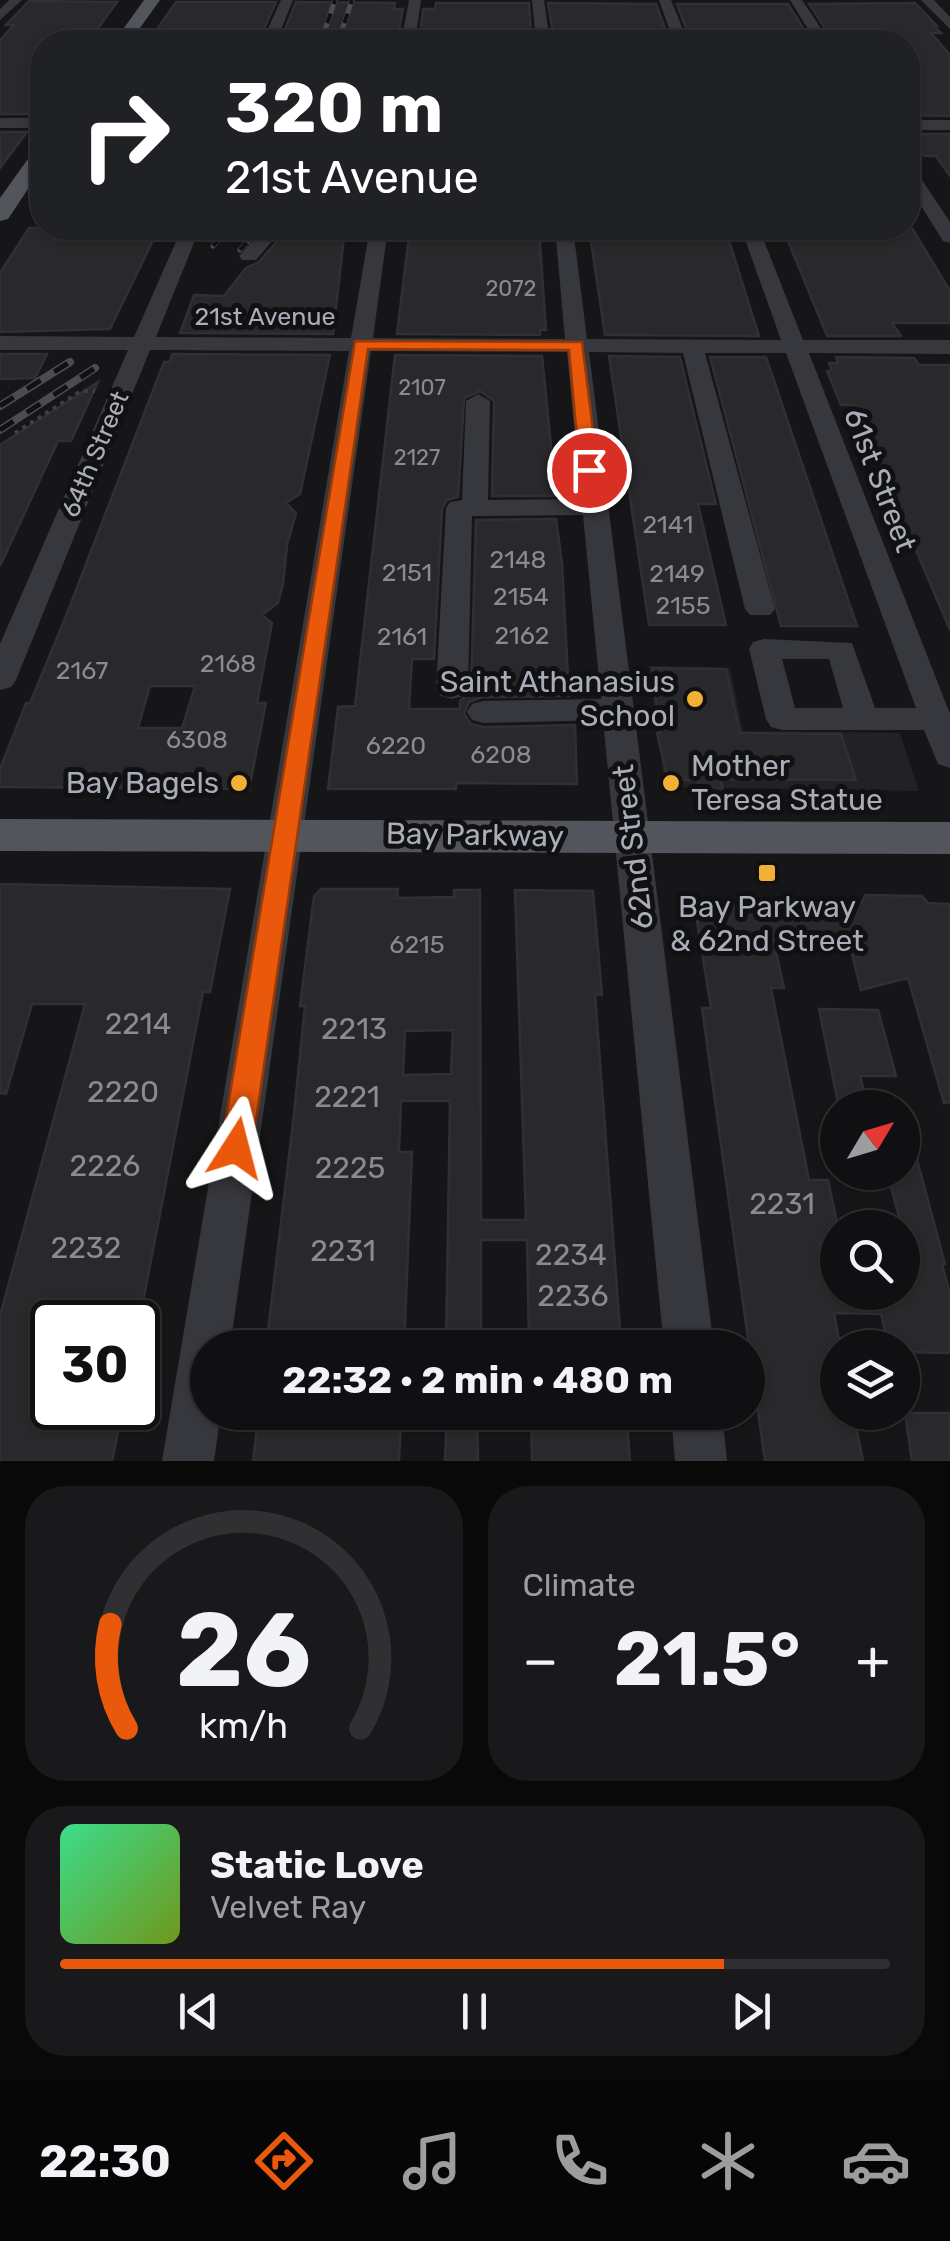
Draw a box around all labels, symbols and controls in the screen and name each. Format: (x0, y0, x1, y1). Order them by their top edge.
text: 320 m (225, 67, 443, 150)
icon: right (60, 70, 190, 200)
text: 21st Avenue (225, 151, 479, 204)
house number: 2072 (485, 275, 537, 302)
street label: 21st Avenue (195, 302, 335, 331)
house number: 2107 (398, 374, 446, 401)
street label: 64th Street (55, 386, 135, 521)
street label: 61st Street (836, 403, 924, 557)
pin (547, 428, 632, 513)
icon: arrive (562, 443, 617, 498)
house number: 2127 (394, 444, 440, 471)
house number: 2141 (642, 510, 694, 539)
house number: 2148 (490, 545, 546, 574)
house number: 2151 (382, 558, 432, 587)
house number: 2149 (649, 559, 705, 588)
house number: 2154 (493, 582, 549, 611)
house number: 2155 (655, 591, 711, 620)
house number: 2162 (494, 621, 550, 650)
house number: 2161 (377, 622, 427, 651)
house number: 2168 (200, 649, 256, 678)
house number: 2167 (56, 656, 108, 685)
place label: Saint Athanasius School (440, 664, 675, 734)
marker: Saint Athanasius School (684, 688, 706, 710)
house number: 6308 (166, 725, 228, 754)
house number: 6220 (366, 731, 426, 760)
house number: 6208 (470, 740, 532, 769)
place label: Mother Teresa Statue (691, 748, 883, 818)
street label: 62nd Street (605, 762, 661, 931)
place label: Bay Bagels (66, 765, 219, 801)
marker: Bay Bagels (228, 772, 250, 794)
marker: Mother Teresa Statue (660, 772, 682, 794)
street label: Bay Parkway (386, 815, 564, 855)
marker: Bay Parkway & 62nd Street (756, 862, 778, 884)
place label: Bay Parkway & 62nd Street (670, 889, 864, 959)
house number: 6215 (389, 930, 445, 959)
house number: 2214 (105, 1006, 171, 1042)
house number: 2213 (321, 1011, 387, 1047)
house number: 2220 (87, 1074, 159, 1110)
house number: 2221 (314, 1079, 380, 1115)
north arrow (820, 1090, 920, 1190)
map controls (820, 1090, 920, 1430)
position arrow (184, 1096, 288, 1200)
house number: 2226 (70, 1148, 140, 1184)
house number: 2225 (315, 1150, 385, 1186)
house number: 2231 (749, 1186, 815, 1222)
button: search (820, 1210, 920, 1310)
house number: 2232 (51, 1230, 121, 1266)
house number: 2231 (310, 1233, 376, 1269)
house number: 2234 (535, 1237, 607, 1273)
house number: 2236 (537, 1278, 609, 1314)
speed limit sign: 30 (30, 1300, 160, 1430)
button: layers (820, 1330, 920, 1430)
text: 22:32 · 2 min · 480 m (282, 1357, 673, 1403)
text: Climate (523, 1566, 636, 1604)
text: 26 (176, 1589, 311, 1712)
text: 21.5° (614, 1615, 800, 1704)
text: − (523, 1628, 558, 1693)
text: + (856, 1628, 890, 1693)
text: km/h (199, 1705, 288, 1747)
text: Static Love (210, 1842, 424, 1888)
text: Velvet Ray (210, 1888, 366, 1926)
icon: previous (171, 1984, 226, 2039)
icon: pause (447, 1984, 502, 2039)
icon: next (724, 1984, 779, 2039)
icon: directions (249, 2126, 319, 2196)
icon: music (397, 2126, 467, 2196)
icon: phone (545, 2126, 615, 2196)
icon: climate (693, 2126, 763, 2196)
icon: car (841, 2126, 911, 2196)
text: 22:30 (39, 2135, 171, 2188)

